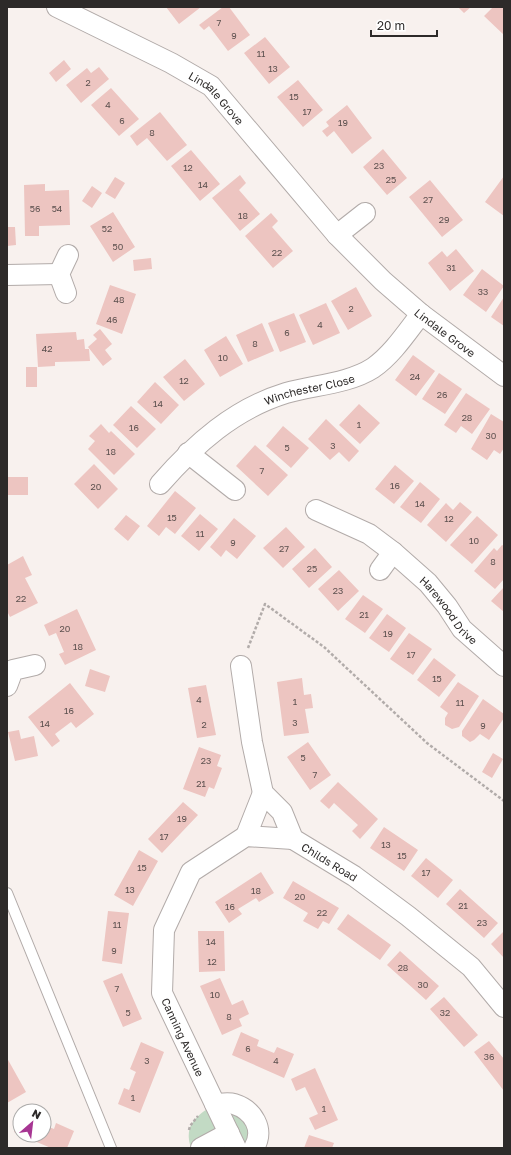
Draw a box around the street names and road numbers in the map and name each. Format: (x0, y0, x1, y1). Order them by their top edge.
street label: Lindale Grove (187, 68, 247, 127)
street label: Lindale Grove (412, 305, 478, 359)
street label: Winchester Close (262, 371, 356, 407)
street label: Harewood Drive (418, 573, 480, 646)
street label: Childs Road (299, 839, 360, 883)
street label: Canning Avenue (159, 996, 207, 1078)

